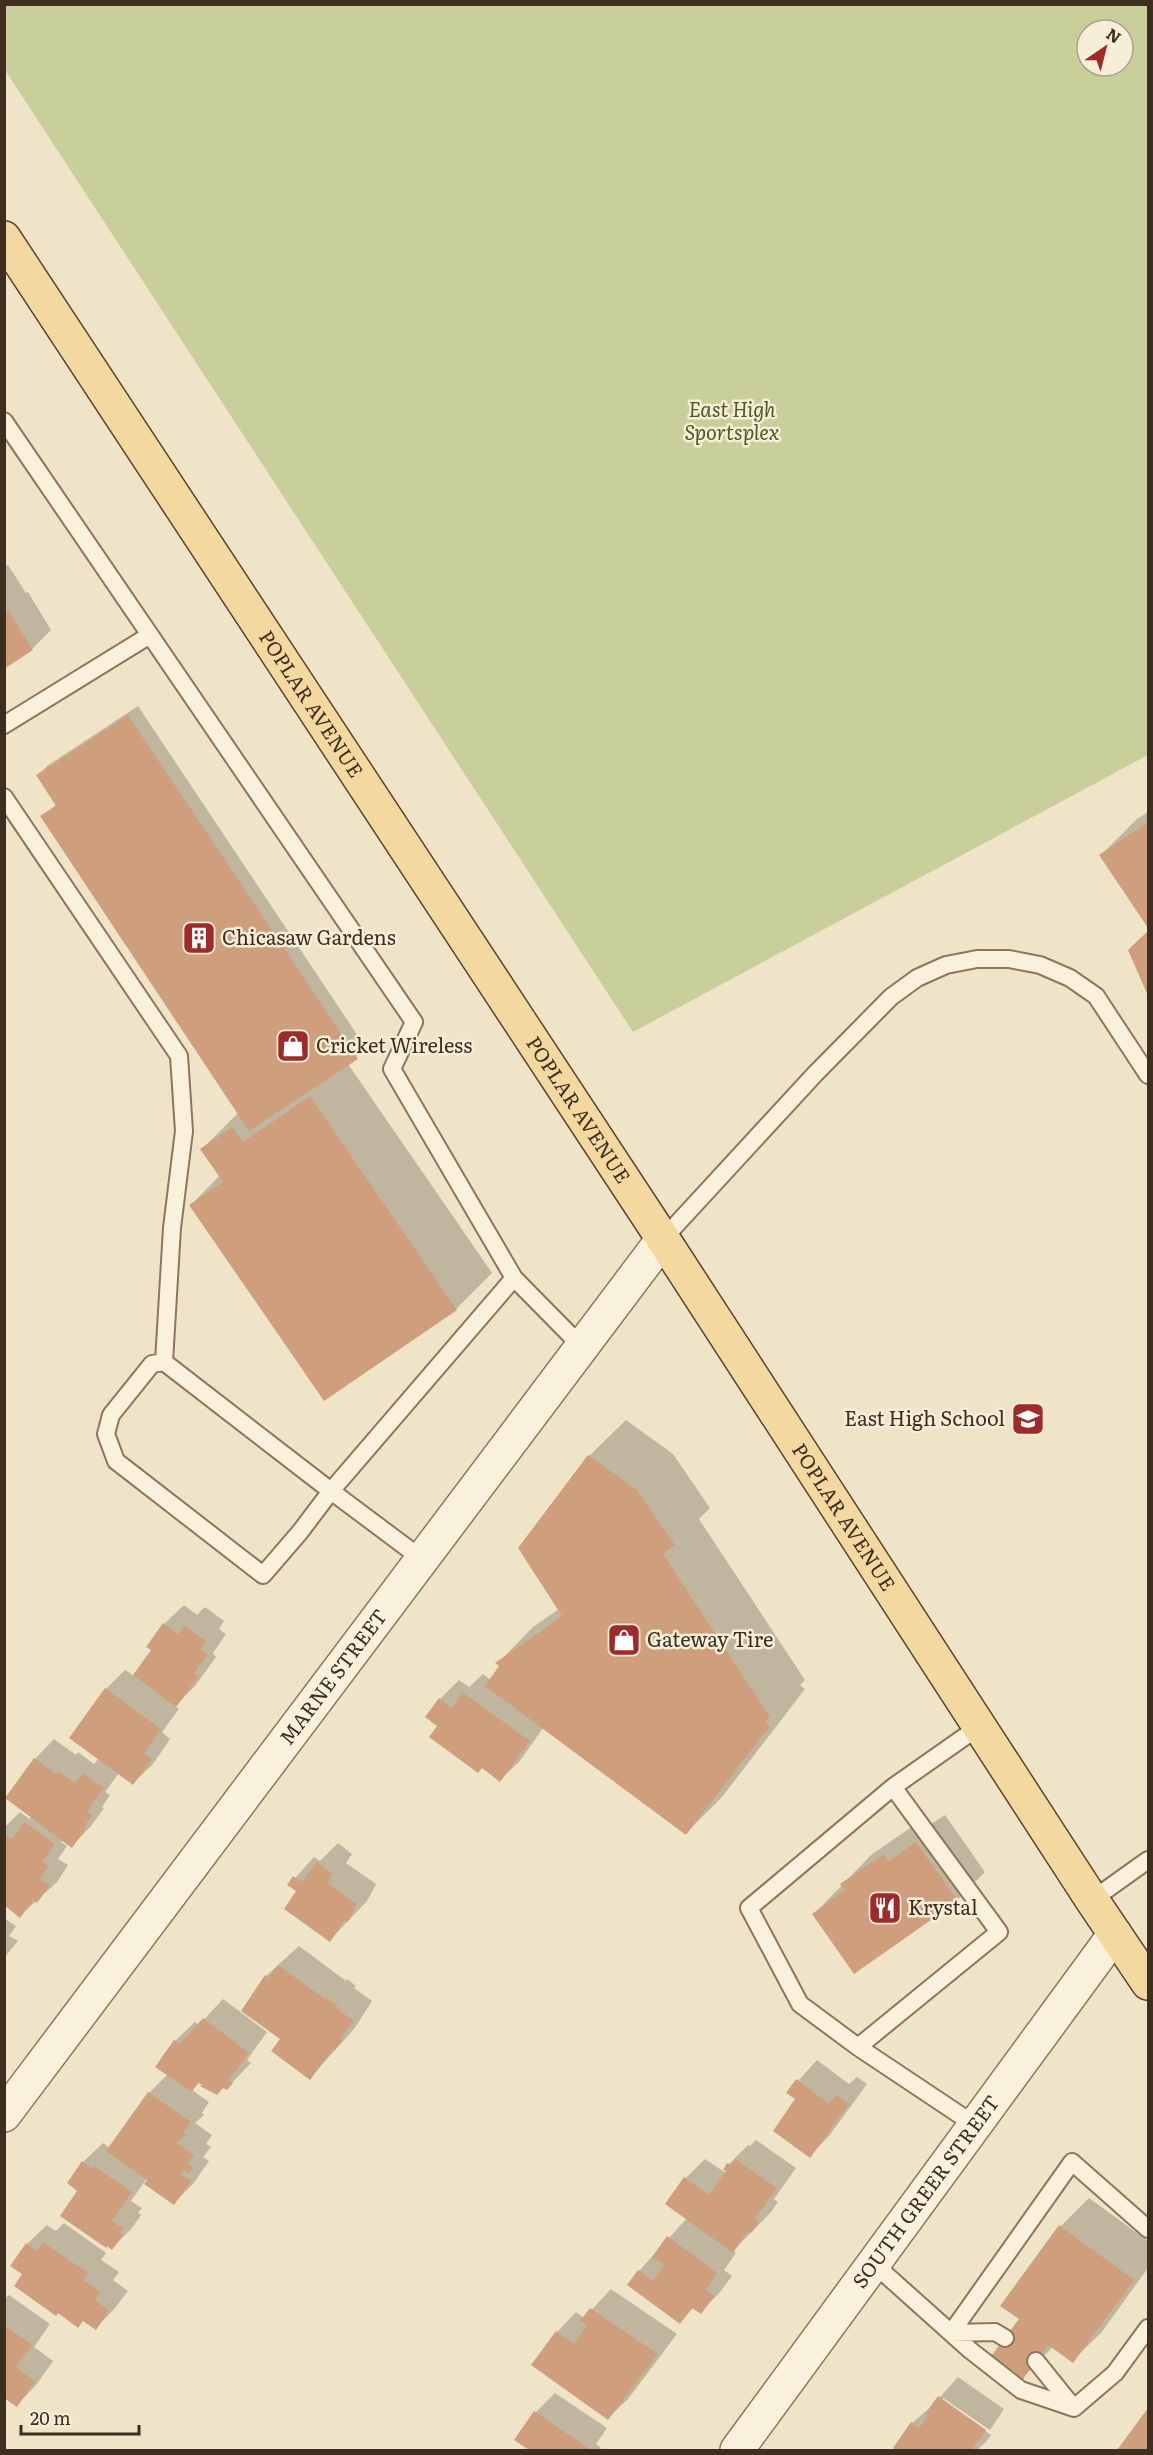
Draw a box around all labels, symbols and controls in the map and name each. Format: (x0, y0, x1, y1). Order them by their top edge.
north arrow (1075, 18, 1135, 78)
text: N (1102, 21, 1127, 49)
park label: East High Sportsplex (685, 393, 780, 446)
street label: POPLAR AVENUE (253, 623, 372, 783)
building icon: Chicasaw Gardens (181, 920, 217, 956)
place label: Chicasaw Gardens (222, 921, 396, 951)
shop icon: Cricket Wireless (275, 1028, 311, 1064)
place label: Cricket Wireless (316, 1029, 472, 1059)
street label: POPLAR AVENUE (520, 1029, 639, 1189)
school or university icon: East High School (1010, 1401, 1046, 1437)
place label: East High School (844, 1402, 1005, 1432)
street label: POPLAR AVENUE (786, 1436, 904, 1596)
street label: MARNE STREET (271, 1602, 393, 1750)
shop icon: Gateway Tire (606, 1622, 642, 1658)
place label: Gateway Tire (647, 1623, 773, 1653)
restaurant icon: Krystal (867, 1890, 903, 1926)
place label: Krystal (908, 1891, 978, 1921)
street label: SOUTH GREER STREET (844, 2088, 1005, 2293)
scale bar (21, 2398, 140, 2436)
text: 20 m (30, 2404, 71, 2431)

